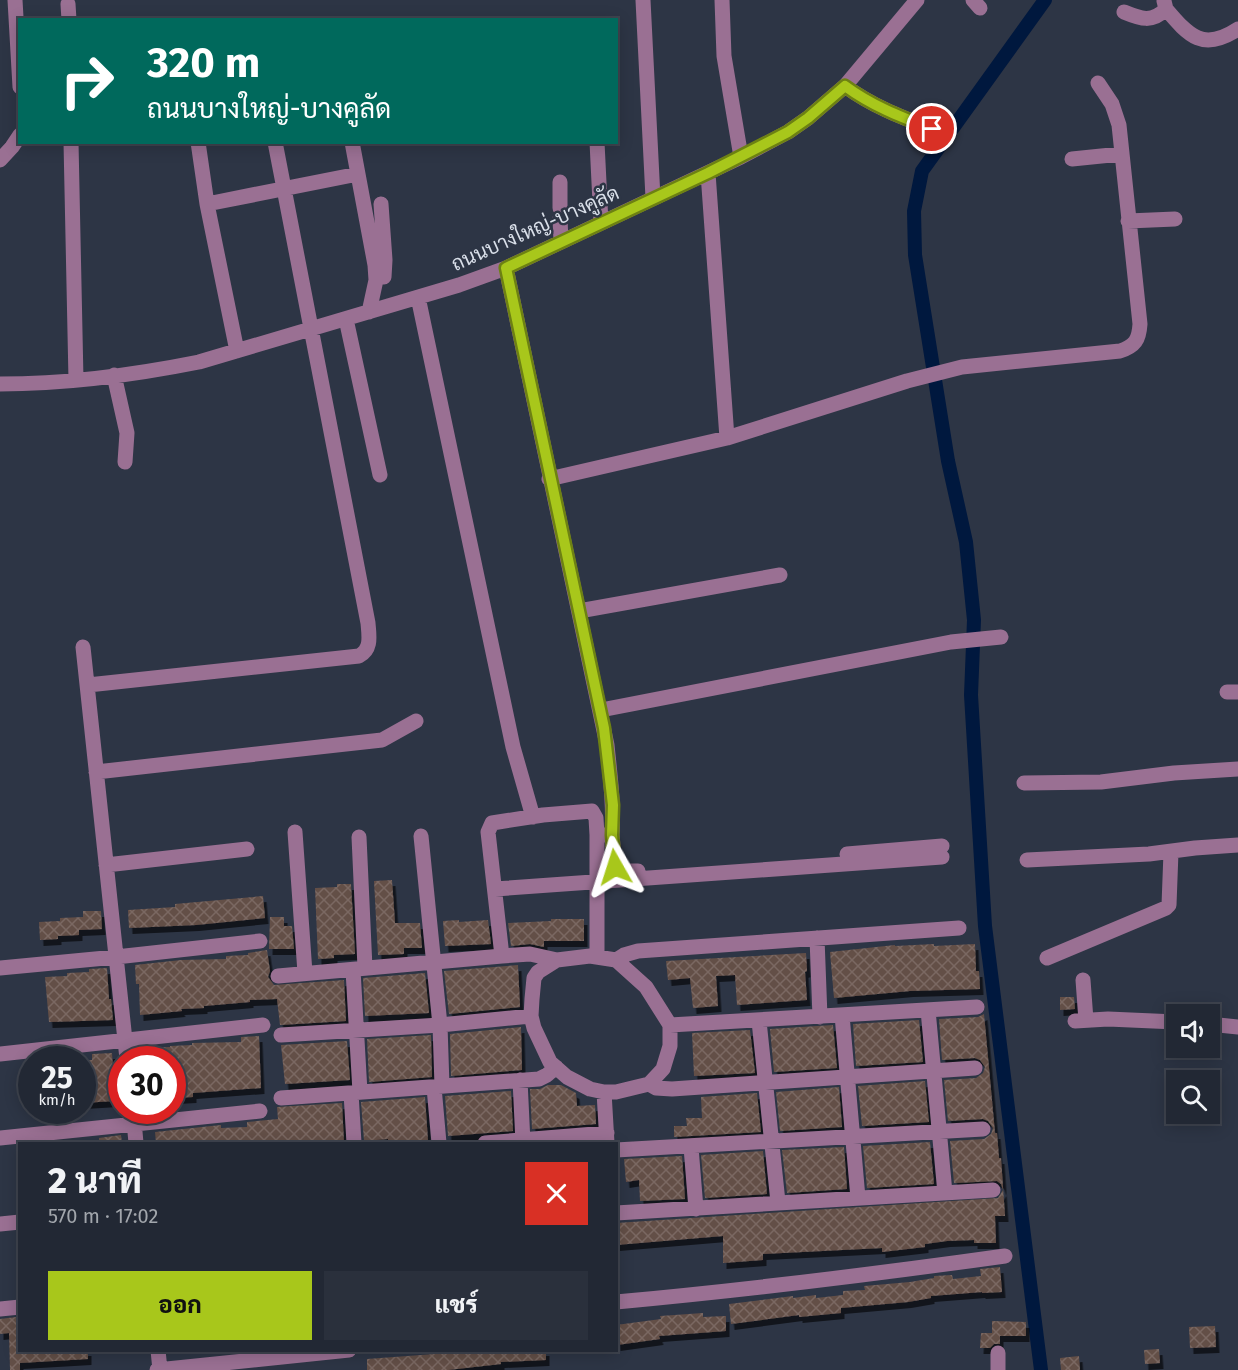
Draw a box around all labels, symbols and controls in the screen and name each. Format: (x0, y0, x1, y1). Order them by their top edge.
text: 320 m (147, 38, 260, 88)
icon: right (48, 42, 126, 120)
text: ถนนบางใหญ่-บางคูลัด (147, 93, 391, 125)
pin (906, 103, 957, 154)
icon: arrive (915, 112, 948, 145)
street label: ถนนบางใหญ่-บางคูลัด (447, 179, 624, 278)
position arrow (583, 835, 647, 899)
map controls (1166, 1004, 1220, 1124)
button: sound (1166, 1004, 1220, 1058)
speed limit sign: 30 (108, 1046, 186, 1124)
text: 25 (41, 1060, 73, 1096)
button: search (1166, 1070, 1220, 1124)
text: km/h (38, 1091, 76, 1109)
text: 2 นาที (48, 1159, 142, 1203)
button: close (525, 1162, 588, 1225)
text: 570 m · 17:02 (48, 1204, 158, 1228)
button: ออก (48, 1271, 312, 1340)
button: แชร์ (324, 1271, 588, 1340)

